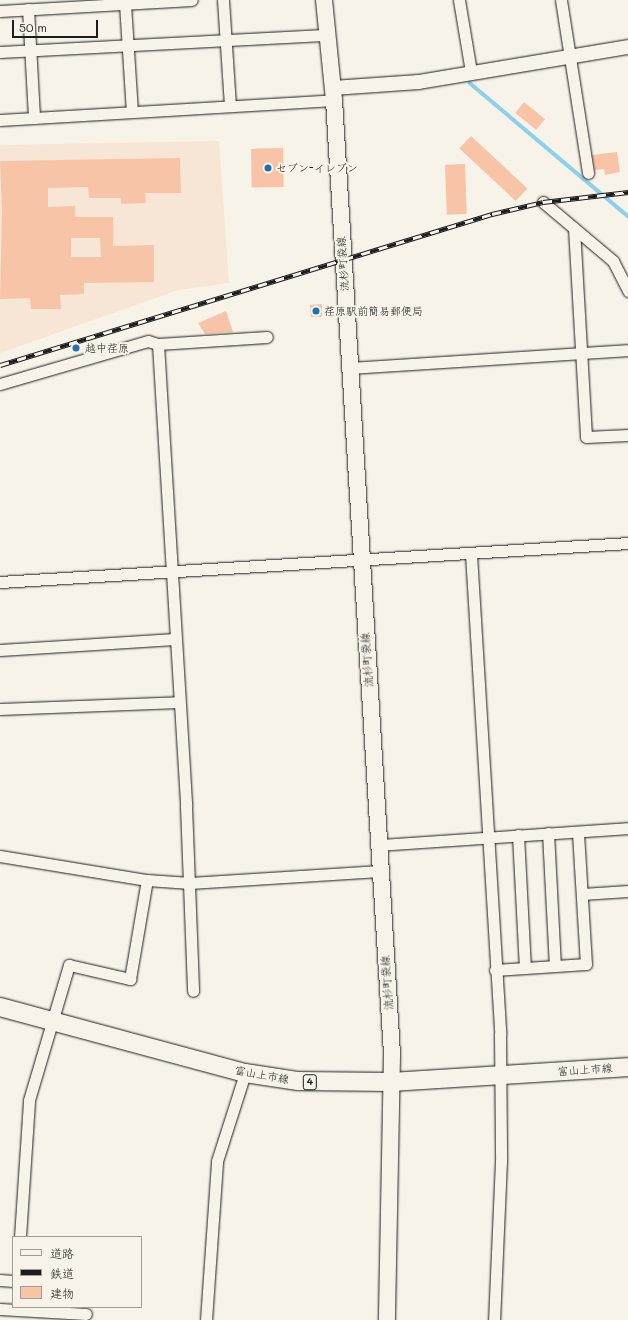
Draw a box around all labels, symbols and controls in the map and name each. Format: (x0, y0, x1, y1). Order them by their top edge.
scale bar (14, 12, 100, 38)
text: 50 m (19, 19, 47, 35)
place label: セブン-イレブン (276, 161, 358, 175)
marker: セブン-イレブン (263, 163, 273, 173)
street label: 流杉町袋線 (334, 236, 352, 292)
place label: 荏原駅前簡易郵便局 (324, 304, 423, 318)
marker: 荏原駅前簡易郵便局 (311, 306, 321, 316)
place label: 越中荏原 (85, 341, 129, 355)
marker: 越中荏原 (70, 342, 82, 354)
street label: 流杉町袋線 (358, 632, 376, 688)
street label: 流杉町袋線 (378, 955, 396, 1011)
street label: 富山上市線 (557, 1061, 613, 1079)
street label: 富山上市線 (234, 1064, 290, 1086)
road number: 4 (302, 1074, 318, 1090)
legend (12, 1236, 142, 1308)
text: 道路 (50, 1245, 74, 1261)
text: 鉄道 (50, 1265, 74, 1281)
text: 建物 (50, 1285, 74, 1301)

